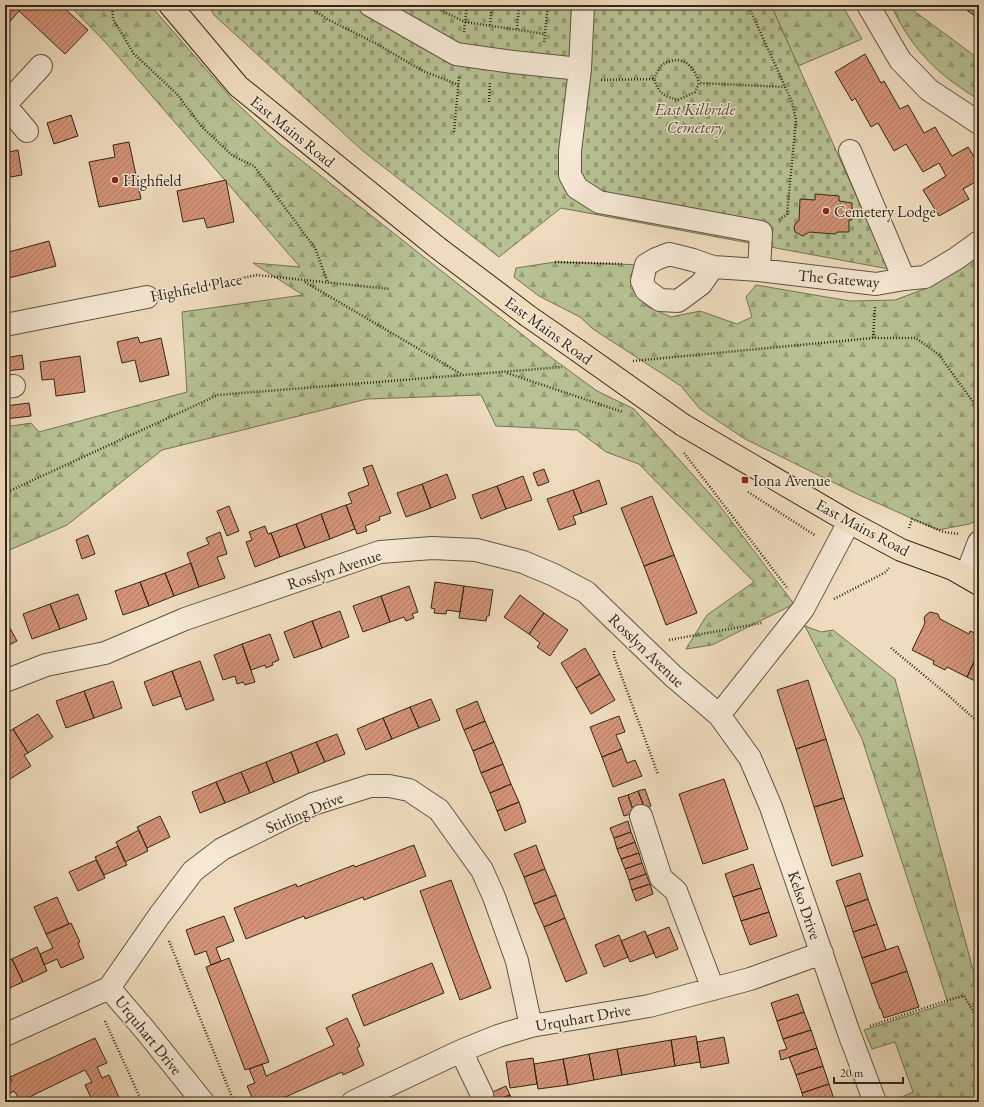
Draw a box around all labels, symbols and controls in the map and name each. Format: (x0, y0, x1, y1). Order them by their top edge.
street label: East Mains Road (246, 91, 340, 173)
park label: East Kilbride Cemetery (654, 99, 736, 138)
place label: Highfield (123, 170, 182, 191)
marker: Highfield (110, 175, 120, 185)
place label: Cemetery Lodge (834, 201, 936, 222)
marker: Cemetery Lodge (821, 206, 831, 216)
street label: The Gateway (797, 264, 882, 293)
street label: Highfield Place (148, 268, 244, 307)
street label: East Mains Road (501, 292, 597, 370)
place label: Iona Avenue (753, 470, 830, 491)
marker: Iona Avenue (740, 475, 750, 485)
street label: East Mains Road (812, 494, 914, 561)
street label: Rosslyn Avenue (284, 544, 384, 595)
street label: Rosslyn Avenue (604, 609, 689, 692)
street label: Stirling Drive (262, 787, 346, 838)
street label: Kelso Drive (783, 868, 826, 942)
street label: Urquhart Drive (110, 991, 187, 1079)
street label: Urquhart Drive (534, 999, 632, 1036)
scale bar (834, 1059, 903, 1085)
text: 20 m (840, 1065, 864, 1081)

